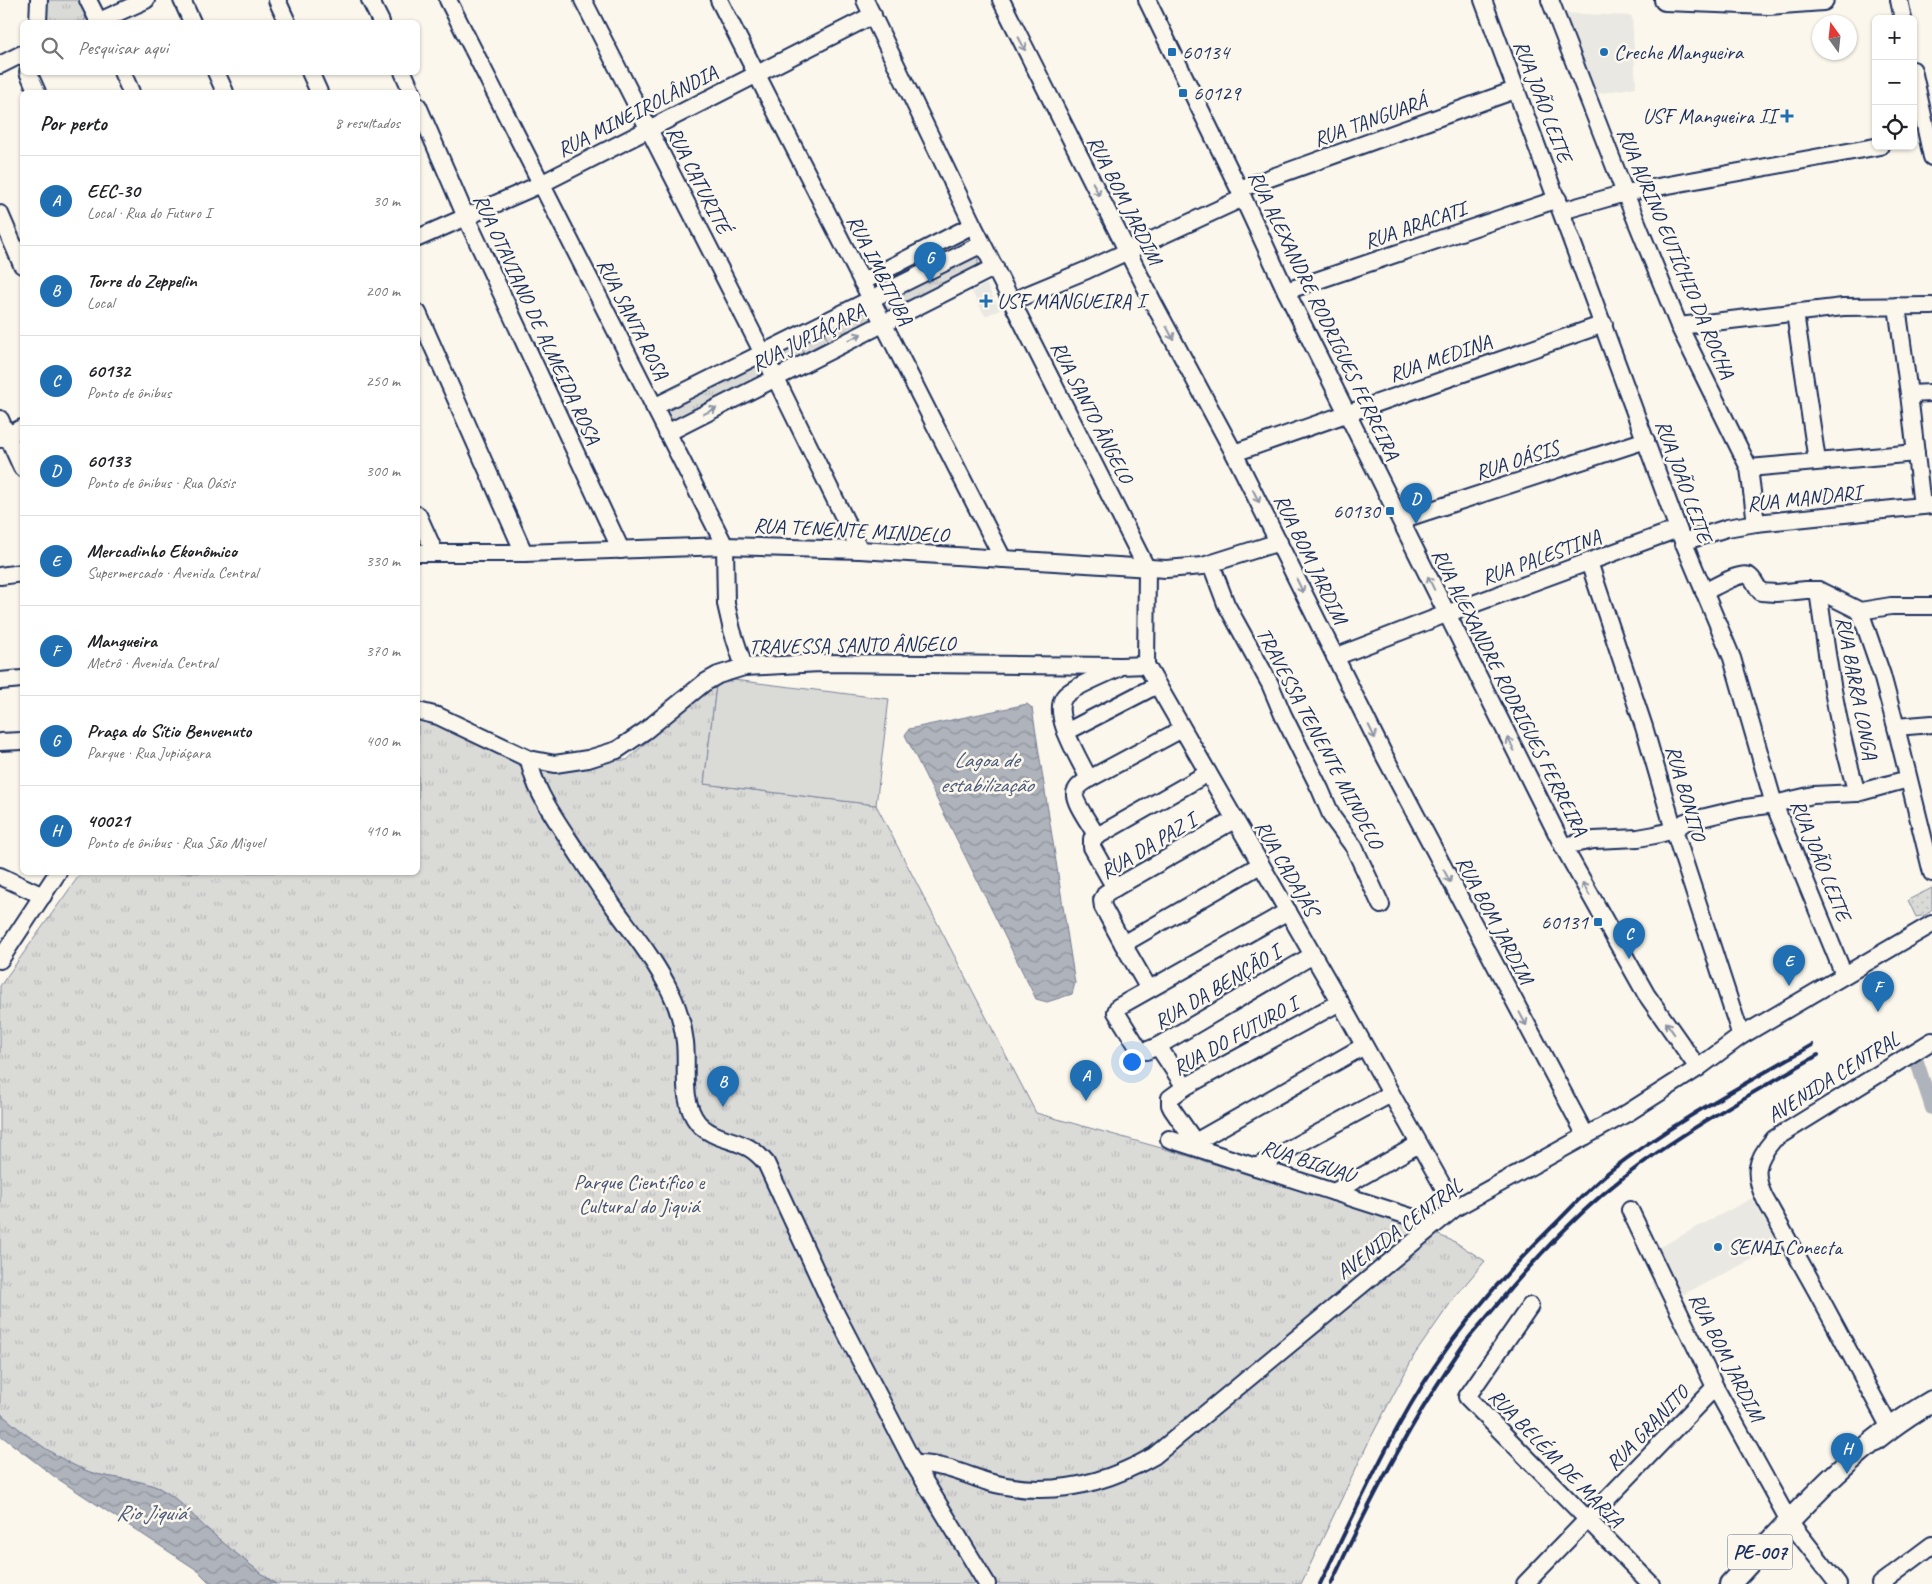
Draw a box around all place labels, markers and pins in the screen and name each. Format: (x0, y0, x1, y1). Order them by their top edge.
place label: 60134 (1182, 39, 1232, 65)
place label: Creche Mangueira (1614, 39, 1745, 65)
marker: 60134 (1166, 46, 1178, 58)
marker: Creche Mangueira (1598, 46, 1610, 58)
place label: 60129 (1193, 80, 1242, 106)
marker: 60129 (1177, 87, 1189, 99)
place label: USF Mangueira II (1642, 103, 1781, 129)
marker: USF Mangueira II (1780, 109, 1794, 123)
pin: G (914, 242, 946, 283)
place label: USF MANGUEIRA I (997, 288, 1149, 314)
marker: USF MANGUEIRA I (979, 294, 993, 308)
pin: D (1400, 483, 1432, 524)
place label: 60130 (1333, 498, 1382, 524)
marker: 60130 (1384, 505, 1396, 517)
place label: 60131 (1541, 909, 1590, 935)
marker: 60131 (1592, 916, 1604, 928)
pin: C (1613, 918, 1645, 959)
pin: E (1773, 945, 1805, 986)
pin: F (1862, 971, 1894, 1012)
pin: A (1070, 1060, 1102, 1101)
pin: B (707, 1066, 739, 1107)
place label: SENAI Conecta (1728, 1234, 1844, 1260)
marker: SENAI Conecta (1712, 1241, 1724, 1253)
pin: H (1831, 1433, 1863, 1474)

